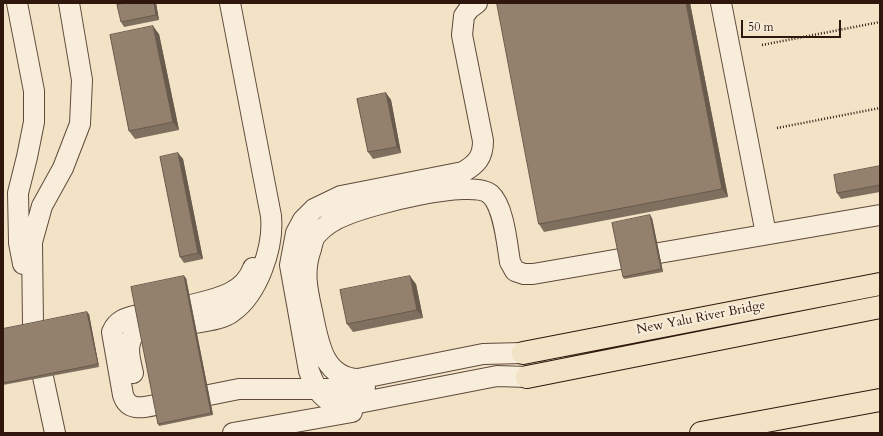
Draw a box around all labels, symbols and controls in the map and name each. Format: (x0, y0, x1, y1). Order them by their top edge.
scale bar (743, 12, 843, 38)
text: 50 m (748, 19, 774, 35)
street label: New Yalu River Bridge (635, 298, 767, 338)

